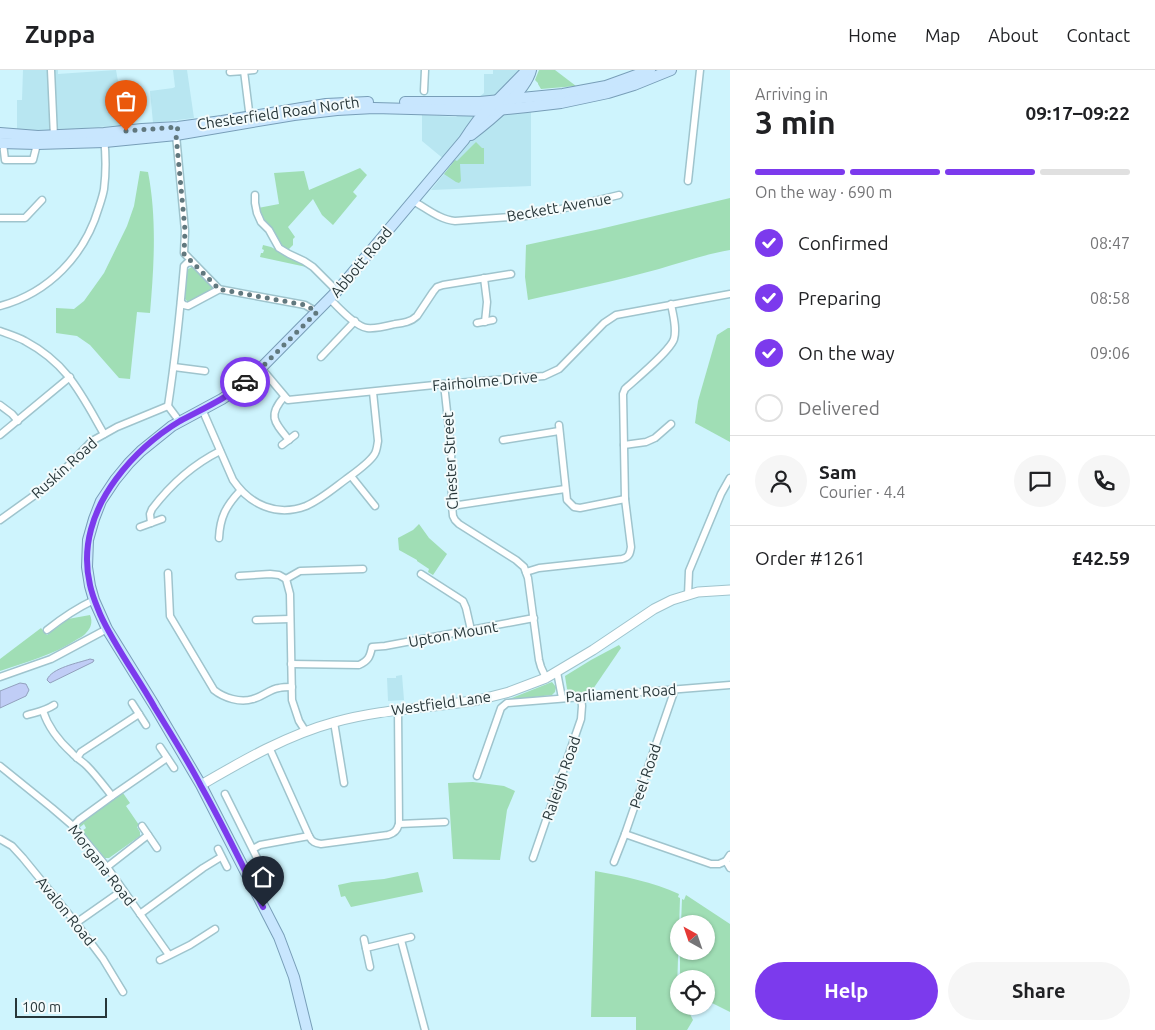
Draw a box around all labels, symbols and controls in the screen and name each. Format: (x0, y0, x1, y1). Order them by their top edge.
text: Zuppa (25, 21, 95, 48)
text: Home (848, 25, 897, 45)
text: Map (925, 25, 960, 45)
text: About (988, 25, 1038, 45)
text: Contact (1066, 25, 1130, 45)
pin (105, 80, 147, 131)
text: Arriving in (755, 85, 828, 103)
icon: bag (112, 87, 140, 115)
street label: Chesterfield Road North (196, 93, 360, 133)
text: 09:17–09:22 (1025, 102, 1130, 124)
text: 3 min (755, 104, 836, 140)
text: On the way · 690 m (755, 183, 892, 201)
street label: Beckett Avenue (505, 189, 613, 225)
street label: Abbott Road (327, 224, 395, 300)
icon: check (755, 229, 783, 257)
text: Confirmed (798, 232, 889, 254)
text: 08:47 (1090, 234, 1130, 252)
icon: check (755, 284, 783, 312)
text: Preparing (798, 287, 882, 309)
text: 08:58 (1090, 289, 1130, 307)
icon: check (755, 339, 783, 367)
text: On the way (798, 342, 895, 364)
text: 09:06 (1090, 344, 1130, 362)
courier (220, 357, 270, 407)
icon: car (231, 368, 259, 396)
street label: Fairholme Drive (432, 368, 538, 394)
text: Delivered (798, 397, 880, 419)
street label: Chester Street (439, 412, 461, 510)
street label: Ruskin Road (28, 434, 100, 502)
button: person (755, 455, 807, 507)
button: chat (1014, 455, 1066, 507)
button: phone (1078, 455, 1130, 507)
text: Sam (819, 461, 857, 483)
text: Courier · 4.4 (819, 483, 905, 501)
text: Order #1261 (755, 547, 865, 569)
text: £42.59 (1072, 547, 1130, 569)
street label: Upton Mount (407, 618, 499, 650)
street label: Parliament Road (565, 681, 677, 705)
street label: Westfield Lane (390, 688, 492, 718)
street label: Raleigh Road (539, 734, 583, 822)
street label: Peel Road (626, 741, 664, 811)
street label: Morgana Road (65, 821, 139, 909)
pin (242, 856, 284, 907)
icon: home (249, 863, 277, 891)
street label: Avalon Road (33, 873, 99, 949)
north arrow (670, 915, 715, 960)
map controls (670, 915, 715, 1015)
button: Help (755, 962, 938, 1020)
button: Share (948, 962, 1130, 1020)
button: locate (670, 970, 715, 1015)
scale bar (15, 995, 108, 1018)
text: 100 m (22, 999, 61, 1015)

